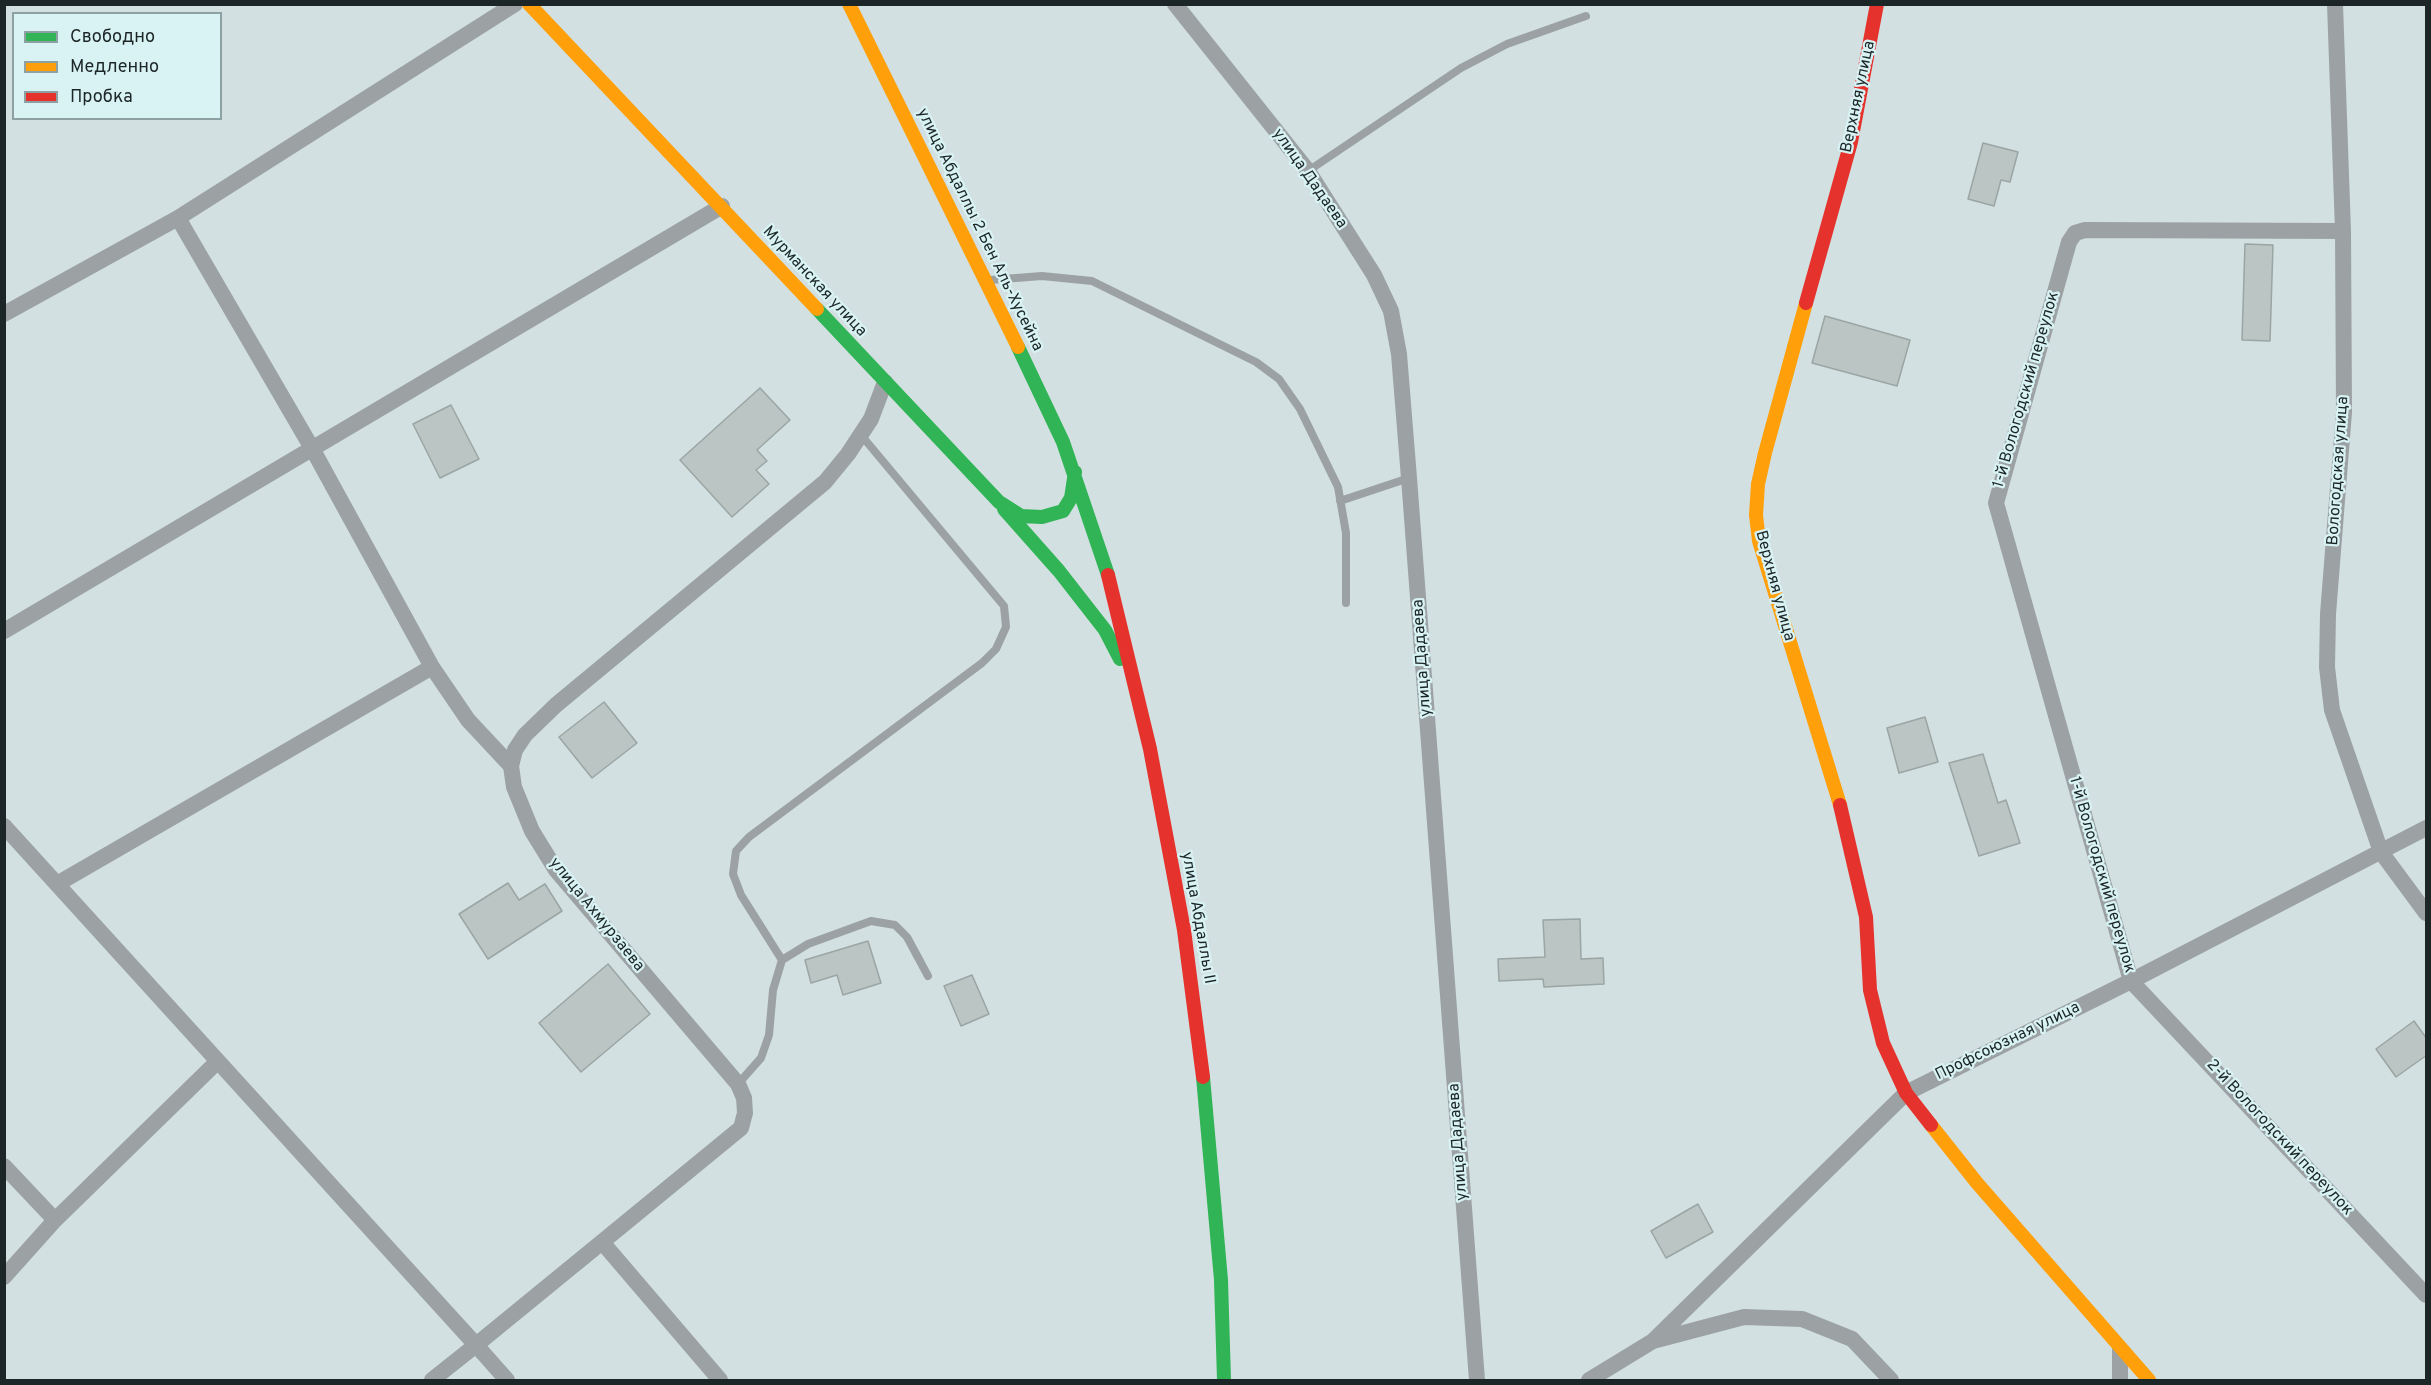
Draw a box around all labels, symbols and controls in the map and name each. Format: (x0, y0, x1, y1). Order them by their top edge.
legend (12, 12, 222, 120)
text: Свободно (70, 26, 155, 49)
street label: Верхняя улица (1838, 39, 1880, 155)
text: Медленно (70, 56, 159, 79)
text: Пробка (70, 86, 133, 109)
street label: улица Абдаллы 2 Бен Аль-Хусейна (912, 105, 1046, 355)
street label: улица Дадаева (1267, 125, 1351, 233)
street label: Мурманская улица (758, 223, 870, 341)
street label: 1-й Вологодский переулок (1990, 290, 2064, 490)
street label: Вологодская улица (2324, 396, 2354, 546)
street label: Верхняя улица (1750, 529, 1798, 643)
street label: улица Дадаева (1409, 599, 1437, 717)
street label: 1-й Вологодский переулок (2064, 775, 2138, 975)
street label: улица Абдаллы II (1176, 850, 1218, 986)
street label: улица Ахмурзаева (544, 854, 648, 976)
street label: Профсоюзная улица (1933, 999, 2083, 1085)
street label: 2-й Вологодский переулок (2202, 1056, 2356, 1220)
street label: улица Дадаева (1445, 1083, 1473, 1201)

